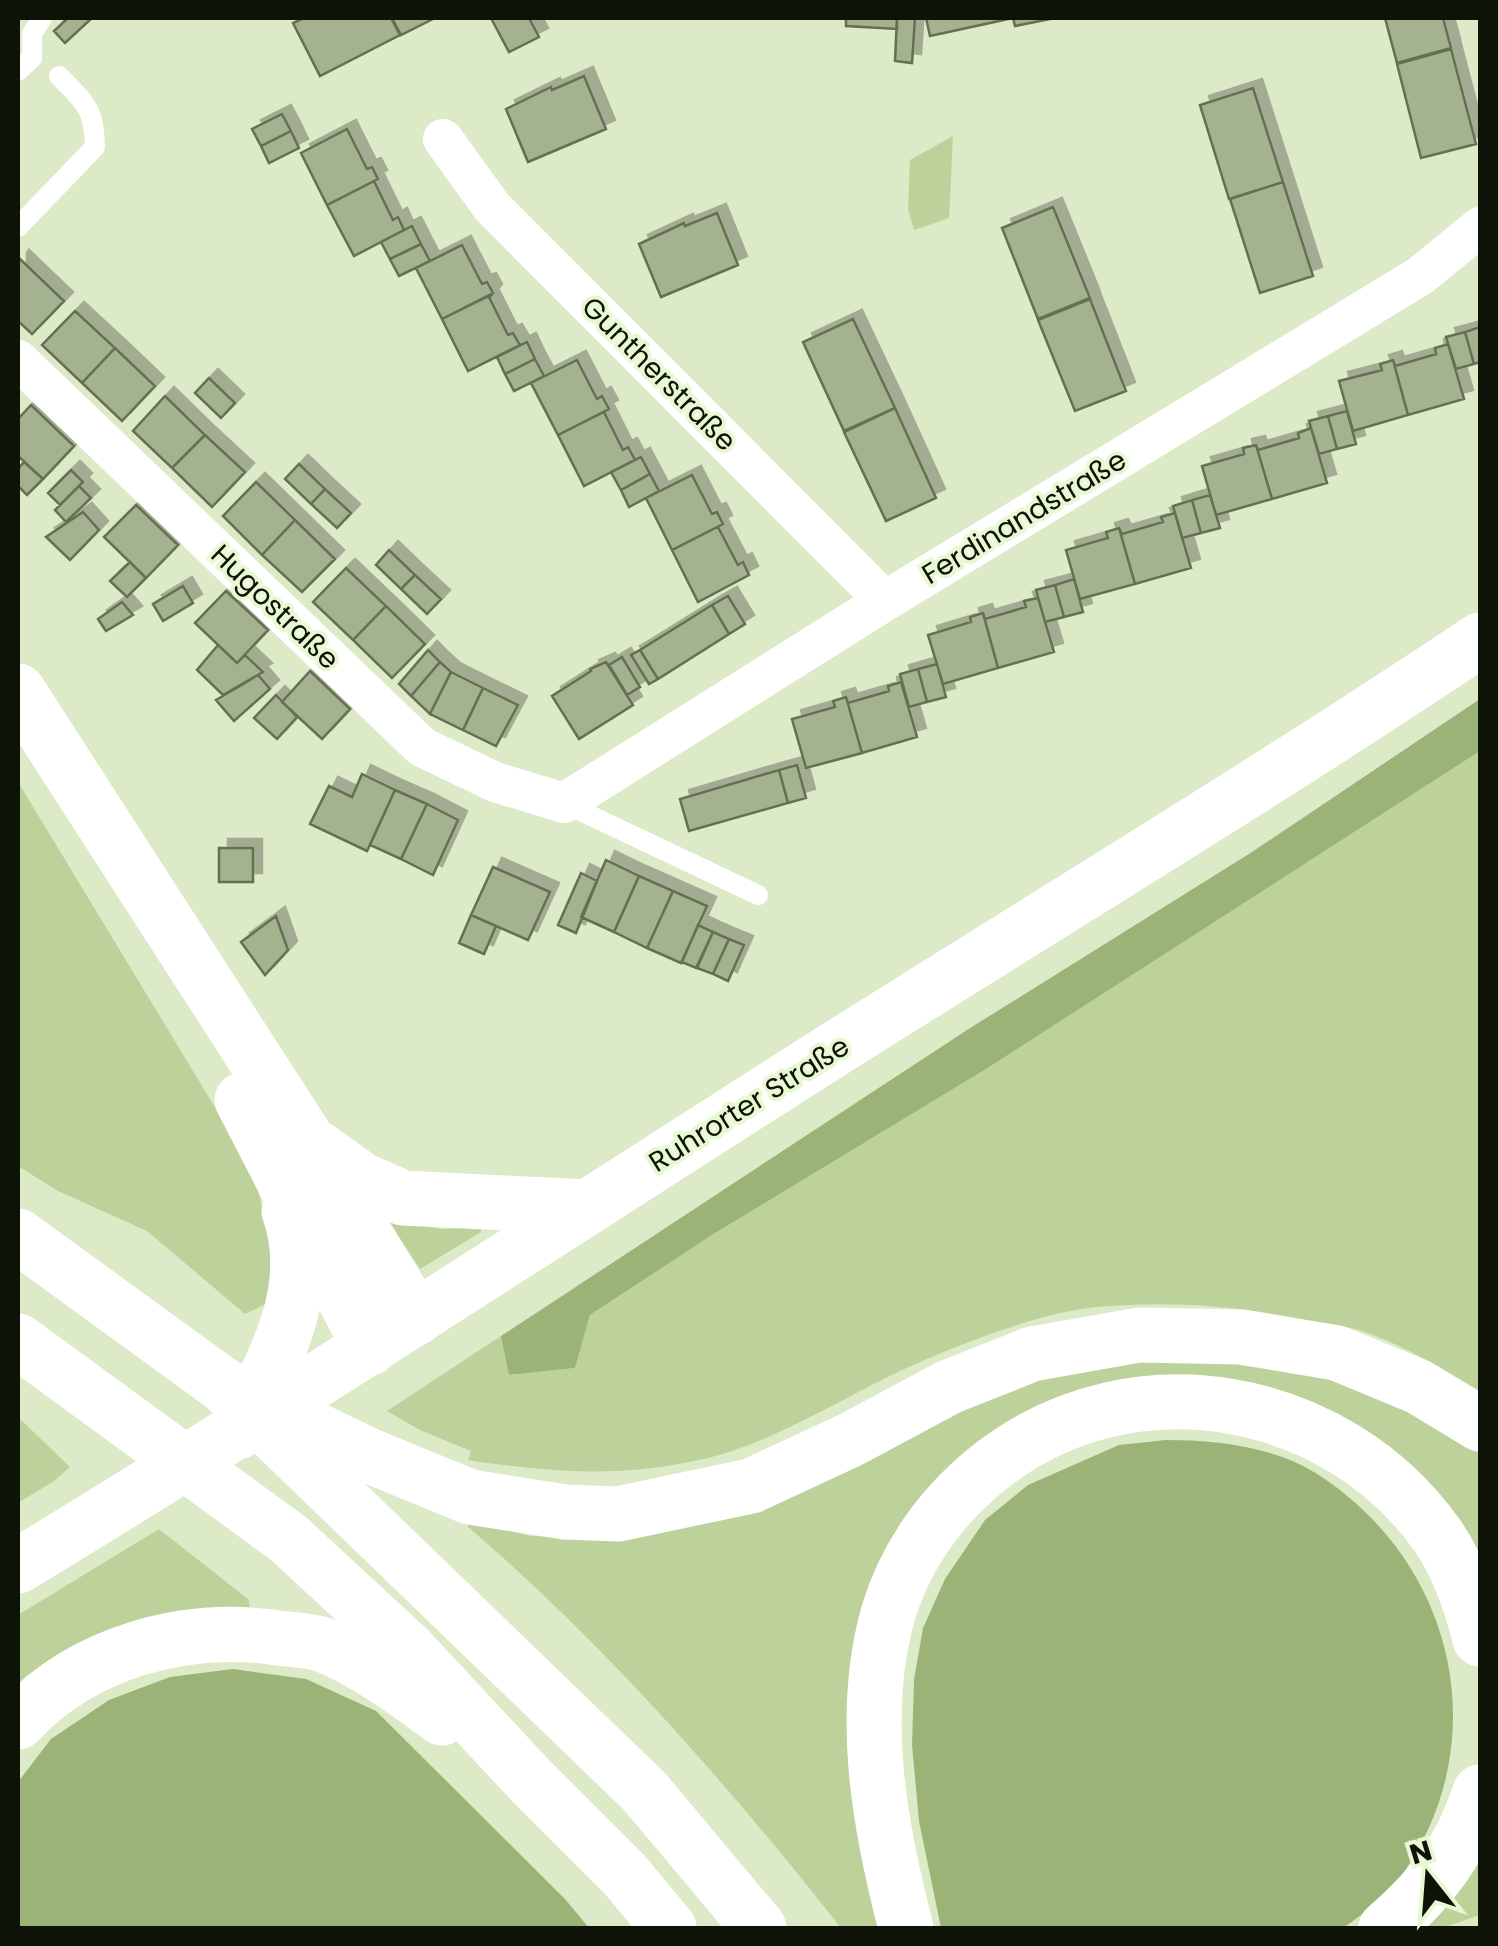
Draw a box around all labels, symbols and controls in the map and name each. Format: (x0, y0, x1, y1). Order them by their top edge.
street label: Guntherstraße (573, 288, 745, 460)
street label: Ferdinandstraße (915, 441, 1133, 593)
street label: Hugostraße (202, 536, 348, 678)
street label: Ruhrorter Straße (641, 1027, 857, 1181)
north arrow (1378, 1826, 1478, 1926)
text: N (1405, 1831, 1437, 1874)

